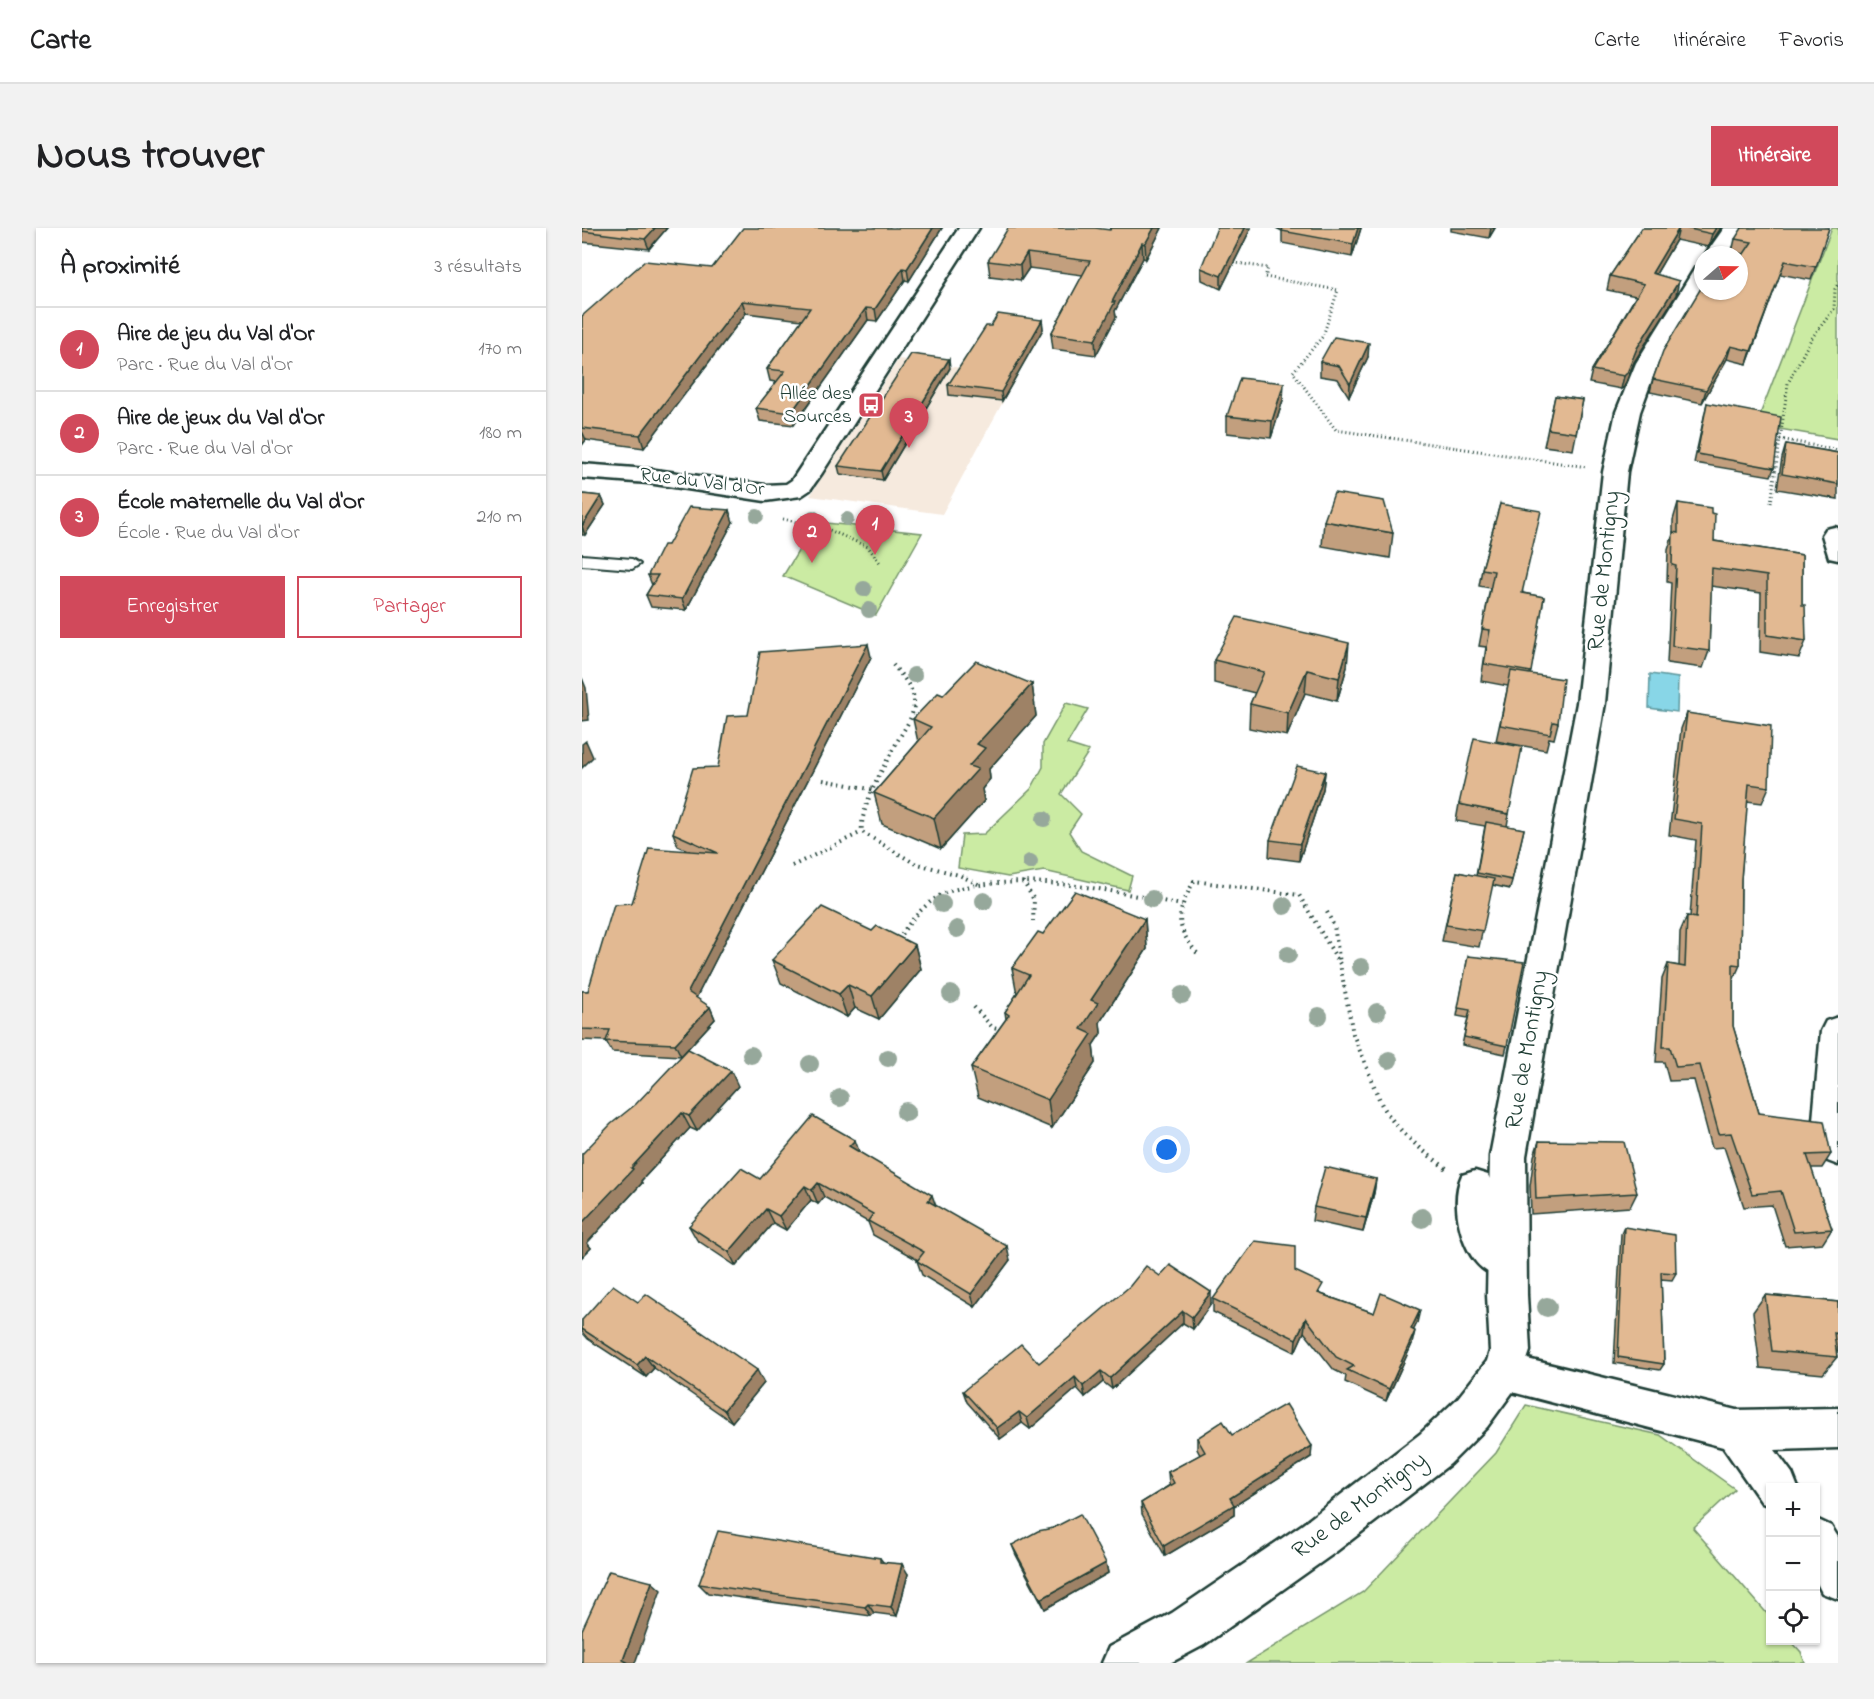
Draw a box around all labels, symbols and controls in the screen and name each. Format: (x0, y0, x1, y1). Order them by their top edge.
text: Carte (30, 21, 91, 62)
text: Carte (1594, 26, 1640, 56)
text: Itinéraire (1673, 26, 1746, 56)
text: Favoris (1779, 26, 1844, 56)
text: Nous trouver (36, 126, 264, 187)
button: Itinéraire (1711, 126, 1838, 186)
north arrow (1694, 246, 1748, 300)
text: À proximité (60, 248, 180, 286)
text: 3 résultats (434, 253, 522, 282)
text: Aire de jeu du Val d'Or (117, 319, 314, 351)
text: 1 (76, 335, 83, 364)
text: 170 m (478, 335, 522, 364)
text: Parc · Rue du Val d'Or (117, 351, 293, 380)
place label: Allée des Sources (780, 380, 852, 432)
bus stop icon: Allée des Sources (856, 390, 886, 420)
pin: 3 (890, 398, 928, 448)
text: Aire de jeux du Val d'Or (117, 403, 324, 435)
text: 2 (75, 419, 84, 448)
text: 180 m (479, 419, 522, 448)
text: Parc · Rue du Val d'Or (117, 435, 293, 464)
street label: Rue du Val d'Or (638, 461, 767, 505)
text: École maternelle du Val d'Or (117, 487, 364, 519)
street label: Rue de Montigny (1579, 489, 1632, 653)
text: 3 (75, 503, 84, 532)
text: 210 m (477, 503, 522, 532)
pin: 1 (856, 506, 894, 555)
pin: 2 (792, 514, 832, 563)
text: École · Rue du Val d'Or (117, 519, 300, 548)
button: Enregistrer (60, 576, 285, 638)
button: Partager (297, 576, 522, 638)
street label: Rue de Montigny (1497, 968, 1560, 1133)
your location (1152, 1135, 1181, 1164)
street label: Rue de Montigny (1285, 1444, 1435, 1569)
map controls (1766, 1483, 1820, 1645)
button: + (1766, 1483, 1820, 1537)
button: − (1766, 1537, 1820, 1591)
button: locate (1766, 1591, 1820, 1645)

